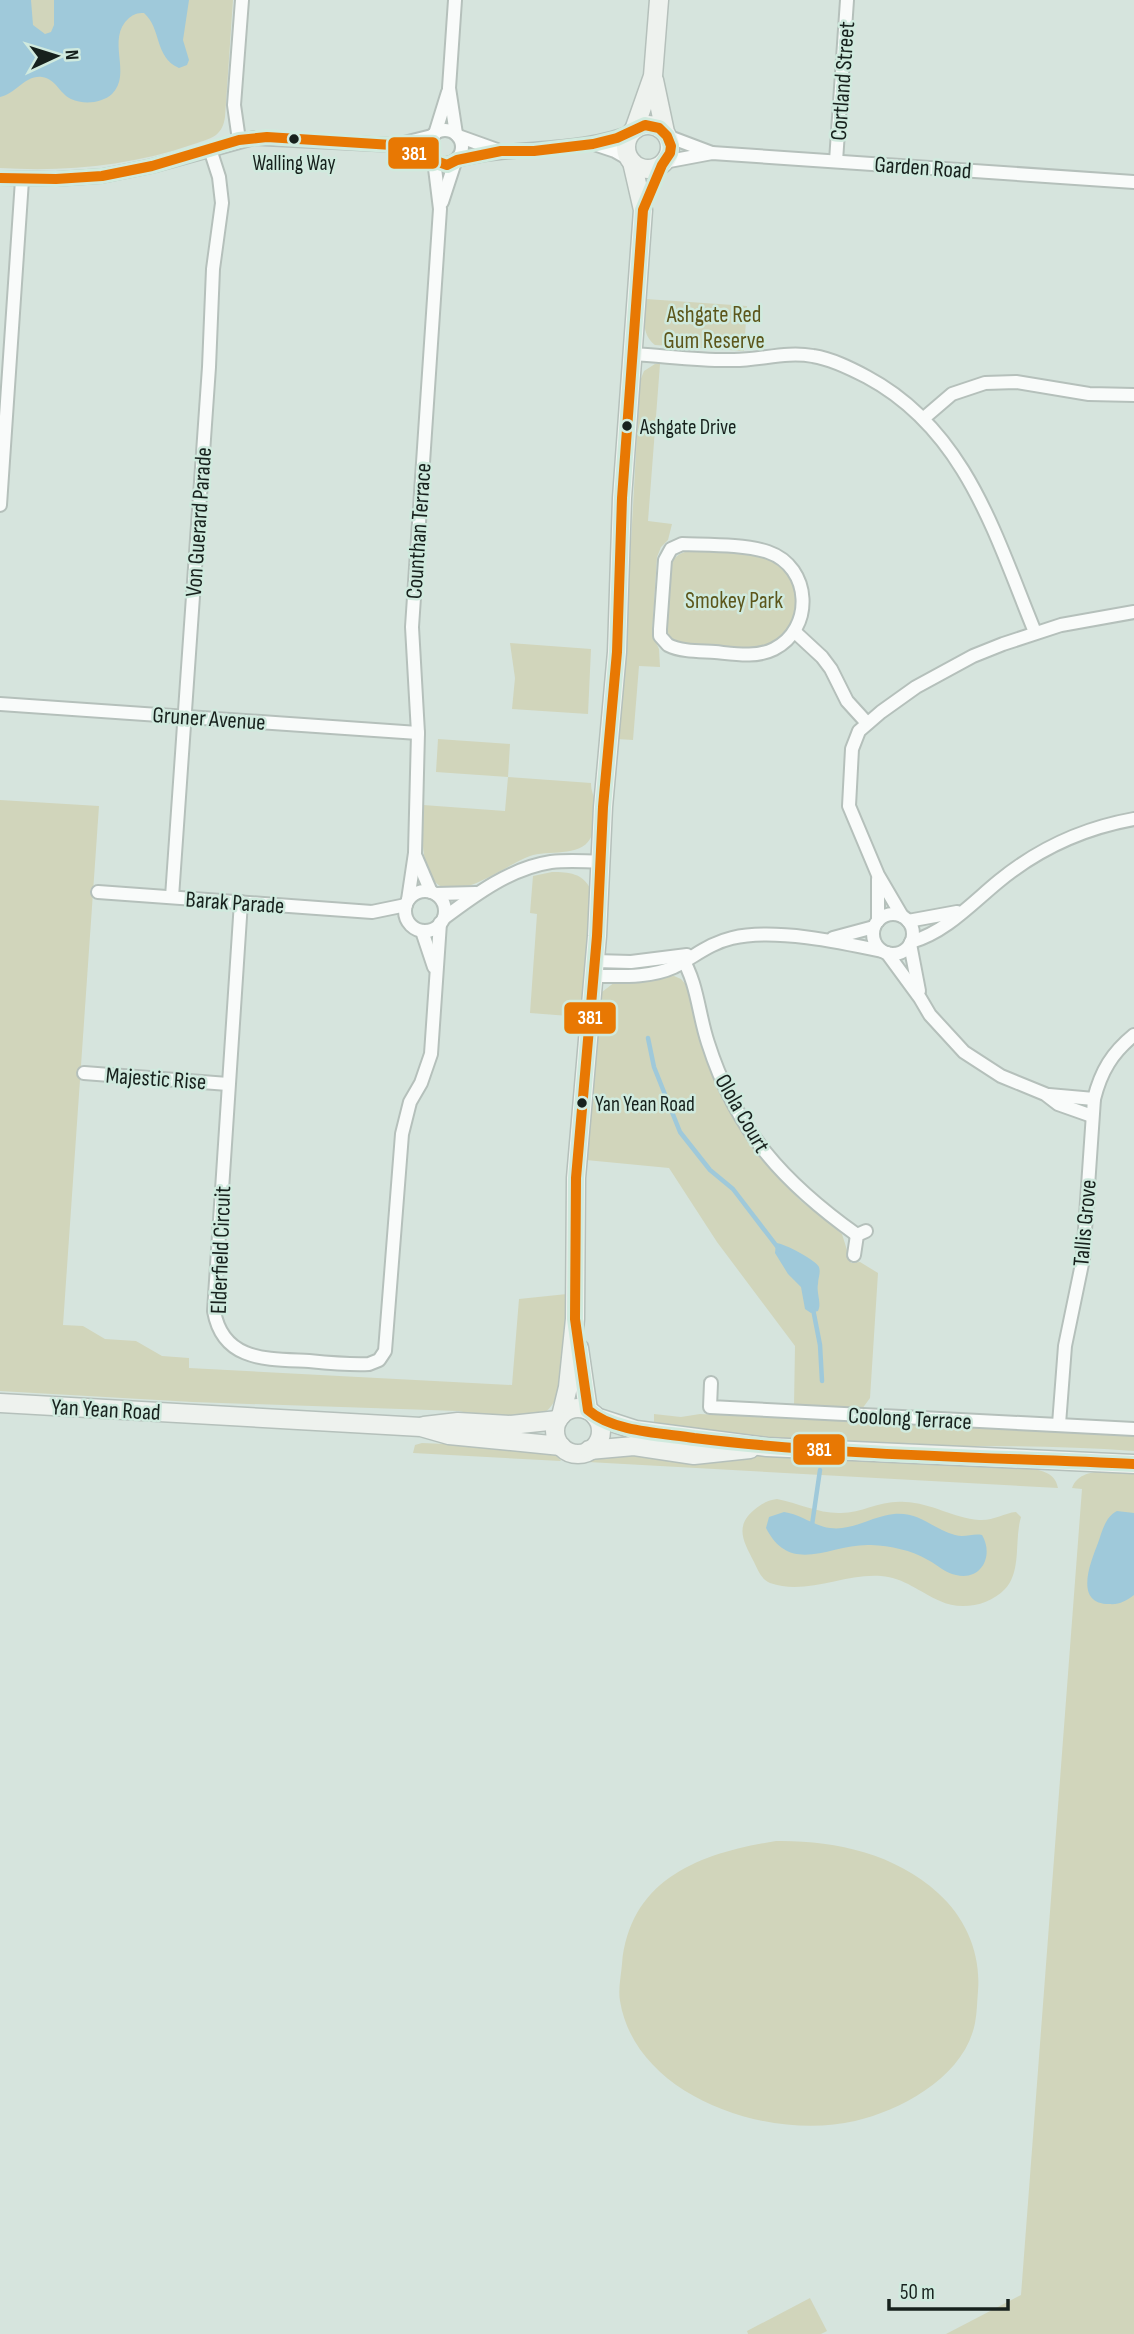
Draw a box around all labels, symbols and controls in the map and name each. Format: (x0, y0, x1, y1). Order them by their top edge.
north arrow (21, 21, 91, 91)
street label: Cortland Street (825, 21, 861, 141)
text: N (60, 49, 83, 61)
marker: Walling Way (287, 132, 301, 146)
line badge: 381 (387, 136, 440, 170)
text: 381 (402, 143, 427, 166)
place label: Walling Way (252, 151, 336, 176)
street label: Garden Road (874, 151, 972, 185)
park label: Ashgate Red Gum Reserve (663, 301, 765, 355)
place label: Ashgate Drive (639, 415, 736, 440)
marker: Ashgate Drive (620, 419, 634, 433)
street label: Von Guerard Parade (180, 446, 218, 598)
street label: Counthan Terrace (400, 462, 438, 600)
park label: Smokey Park (685, 587, 783, 615)
street label: Gruner Avenue (151, 701, 266, 737)
street label: Barak Parade (185, 886, 285, 920)
line badge: 381 (563, 1001, 617, 1035)
text: 381 (578, 1007, 603, 1030)
street label: Majestic Rise (105, 1062, 207, 1096)
street label: Olola Court (709, 1069, 776, 1158)
place label: Yan Yean Road (595, 1092, 695, 1117)
marker: Yan Yean Road (575, 1096, 589, 1110)
street label: Tallis Grove (1067, 1179, 1103, 1268)
street label: Elderfield Circuit (205, 1186, 237, 1315)
street label: Yan Yean Road (51, 1393, 161, 1427)
street label: Coolong Terrace (847, 1402, 972, 1436)
line badge: 381 (792, 1433, 846, 1466)
text: 381 (807, 1439, 832, 1462)
scale bar (889, 2268, 1008, 2312)
text: 50 m (900, 2280, 935, 2305)

